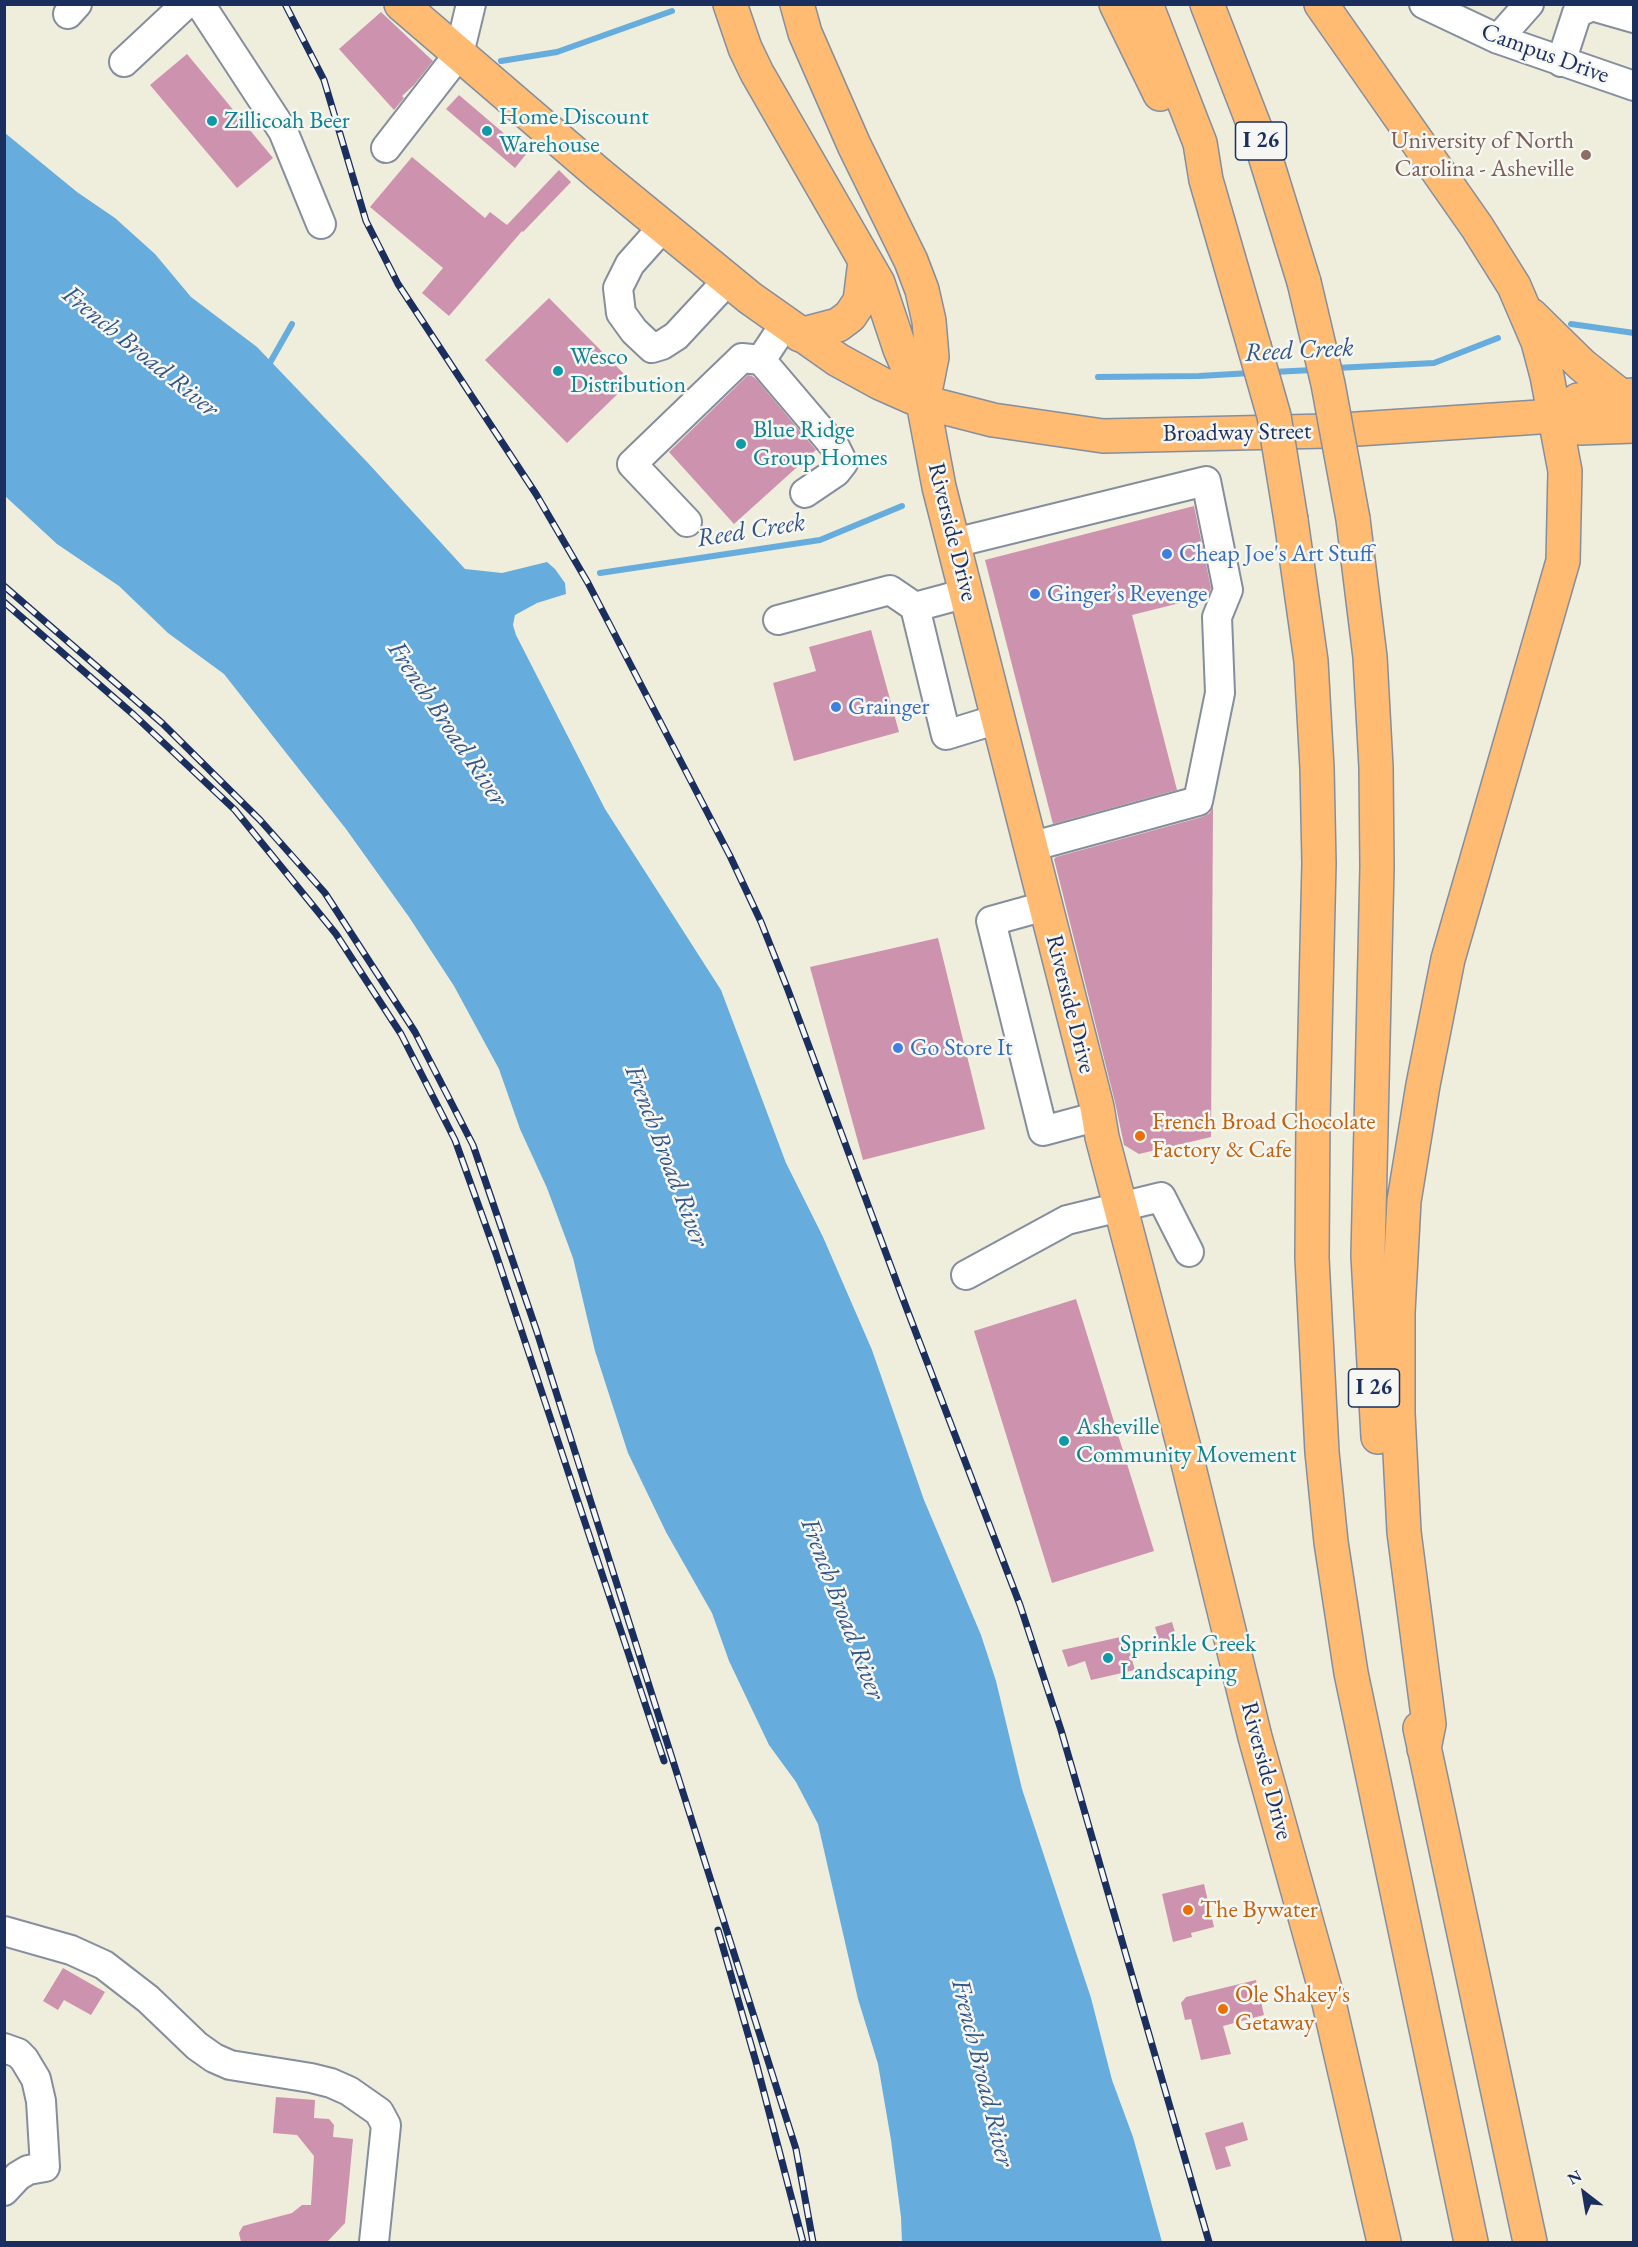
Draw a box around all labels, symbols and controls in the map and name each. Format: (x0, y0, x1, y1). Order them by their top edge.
street label: Campus Drive (1477, 18, 1613, 90)
place label: Home Discount Warehouse (499, 103, 649, 159)
place label: Zillicoah Beer (224, 107, 350, 135)
marker: Zillicoah Beer (205, 114, 219, 128)
road number: I 26 (1236, 122, 1286, 160)
marker: Home Discount Warehouse (480, 124, 494, 138)
place label: University of North Carolina - Asheville (1391, 127, 1574, 183)
marker: University of North Carolina - Asheville (1579, 148, 1593, 162)
water label: French Broad River (56, 279, 224, 425)
water label: Reed Creek (1244, 333, 1354, 369)
place label: Wesco Distribution (570, 343, 686, 399)
marker: Wesco Distribution (551, 364, 565, 378)
place label: Blue Ridge Group Homes (753, 416, 887, 472)
street label: Broadway Street (1162, 417, 1312, 449)
marker: Blue Ridge Group Homes (734, 437, 748, 451)
street label: Riverside Drive (921, 460, 983, 604)
water label: Reed Creek (695, 507, 807, 555)
place label: Cheap Joe's Art Stuff (1179, 540, 1373, 568)
marker: Cheap Joe's Art Stuff (1160, 547, 1174, 561)
place label: Ginger’s Revenge (1047, 580, 1207, 608)
marker: Ginger’s Revenge (1028, 587, 1042, 601)
water label: French Broad River (380, 636, 514, 812)
place label: Grainger (848, 693, 929, 721)
marker: Grainger (829, 700, 843, 714)
street label: Riverside Drive (1039, 932, 1101, 1076)
place label: Go Store It (910, 1034, 1013, 1062)
marker: Go Store It (891, 1041, 905, 1055)
water label: French Broad River (617, 1061, 715, 1251)
place label: French Broad Chocolate Factory & Cafe (1152, 1108, 1376, 1164)
marker: French Broad Chocolate Factory & Cafe (1133, 1129, 1147, 1143)
road number: I 26 (1348, 1369, 1400, 1407)
place label: Asheville Community Movement (1076, 1413, 1296, 1469)
marker: Asheville Community Movement (1057, 1434, 1071, 1448)
water label: French Broad River (793, 1514, 891, 1704)
place label: Sprinkle Creek Landscaping (1120, 1630, 1256, 1686)
marker: Sprinkle Creek Landscaping (1101, 1651, 1115, 1665)
street label: Riverside Drive (1234, 1699, 1298, 1843)
place label: The Bywater (1200, 1896, 1318, 1924)
marker: The Bywater (1181, 1903, 1195, 1917)
water label: French Broad River (944, 1976, 1020, 2170)
place label: Ole Shakey's Getaway (1235, 1981, 1350, 2037)
marker: Ole Shakey's Getaway (1216, 2002, 1230, 2016)
north arrow (1554, 2163, 1614, 2223)
text: N (1564, 2165, 1585, 2189)

